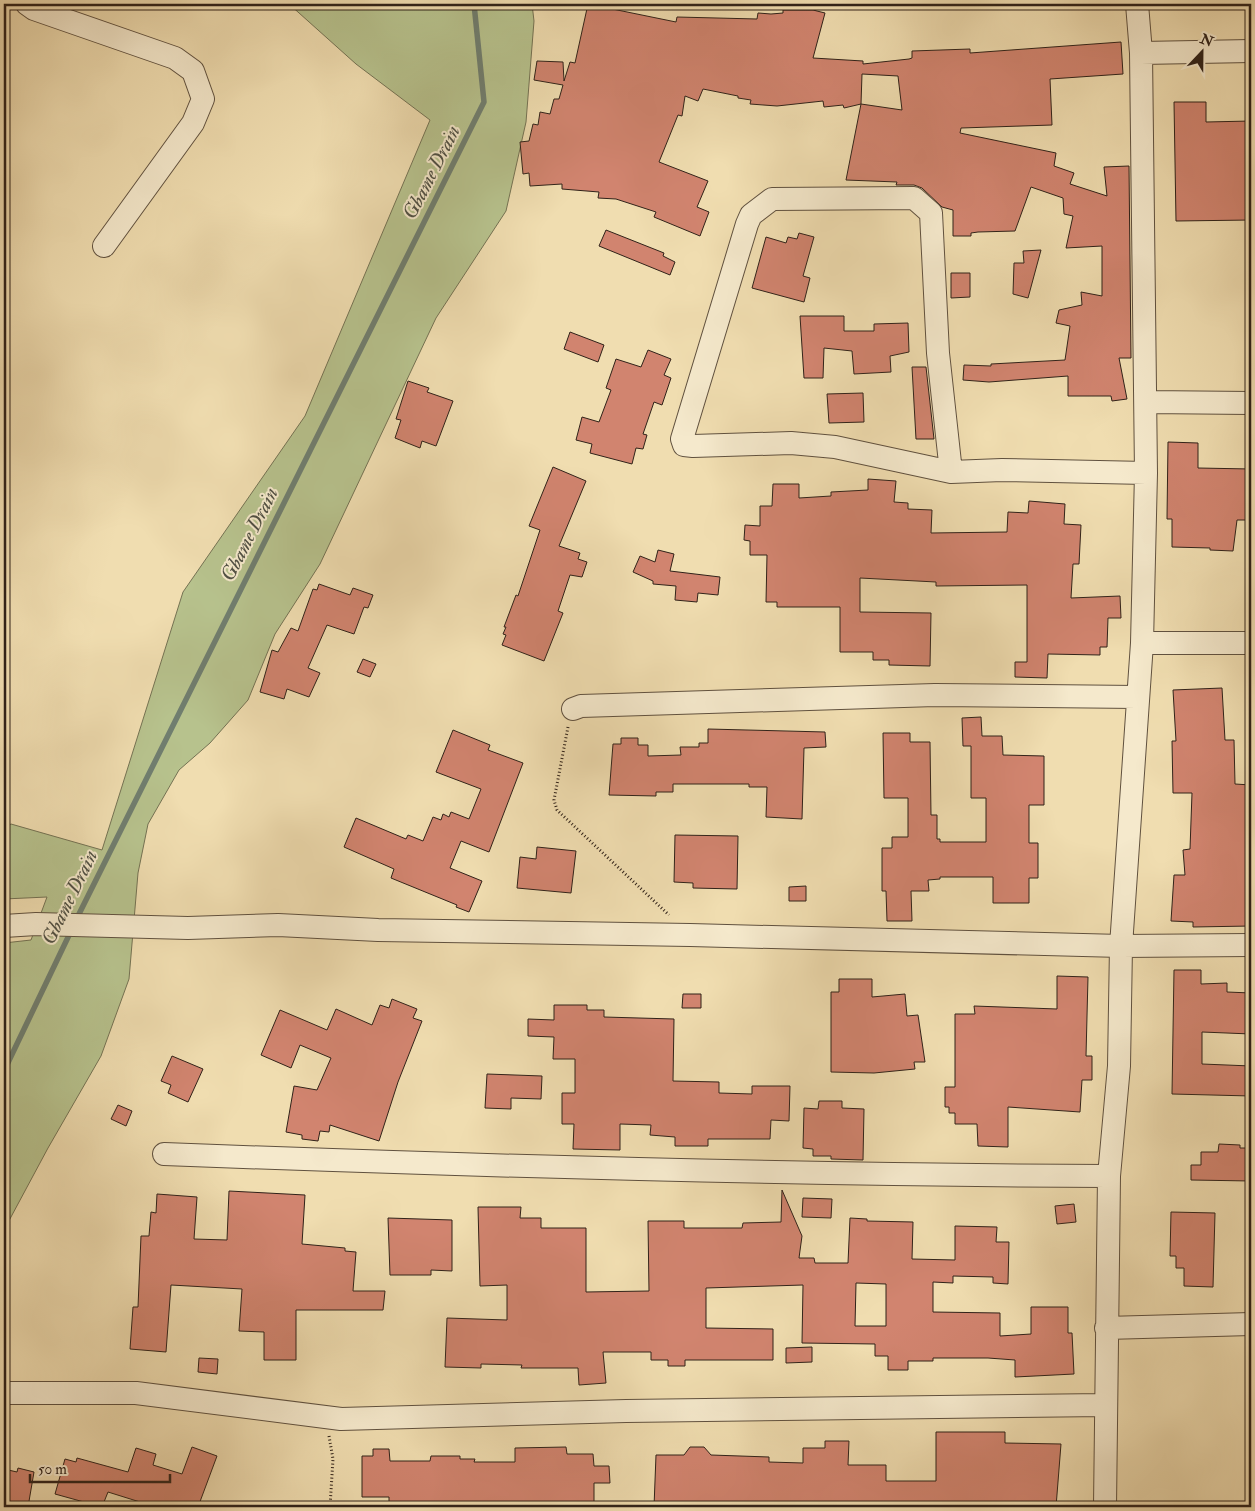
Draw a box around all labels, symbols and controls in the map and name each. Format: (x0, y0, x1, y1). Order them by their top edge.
north arrow (1178, 28, 1228, 78)
text: N (1197, 30, 1216, 51)
water label: Gbame Drain (397, 121, 466, 223)
water label: Gbame Drain (215, 483, 284, 585)
water label: Gbame Drain (36, 846, 103, 949)
scale bar (30, 1451, 170, 1483)
text: 50 m (38, 1460, 67, 1479)

